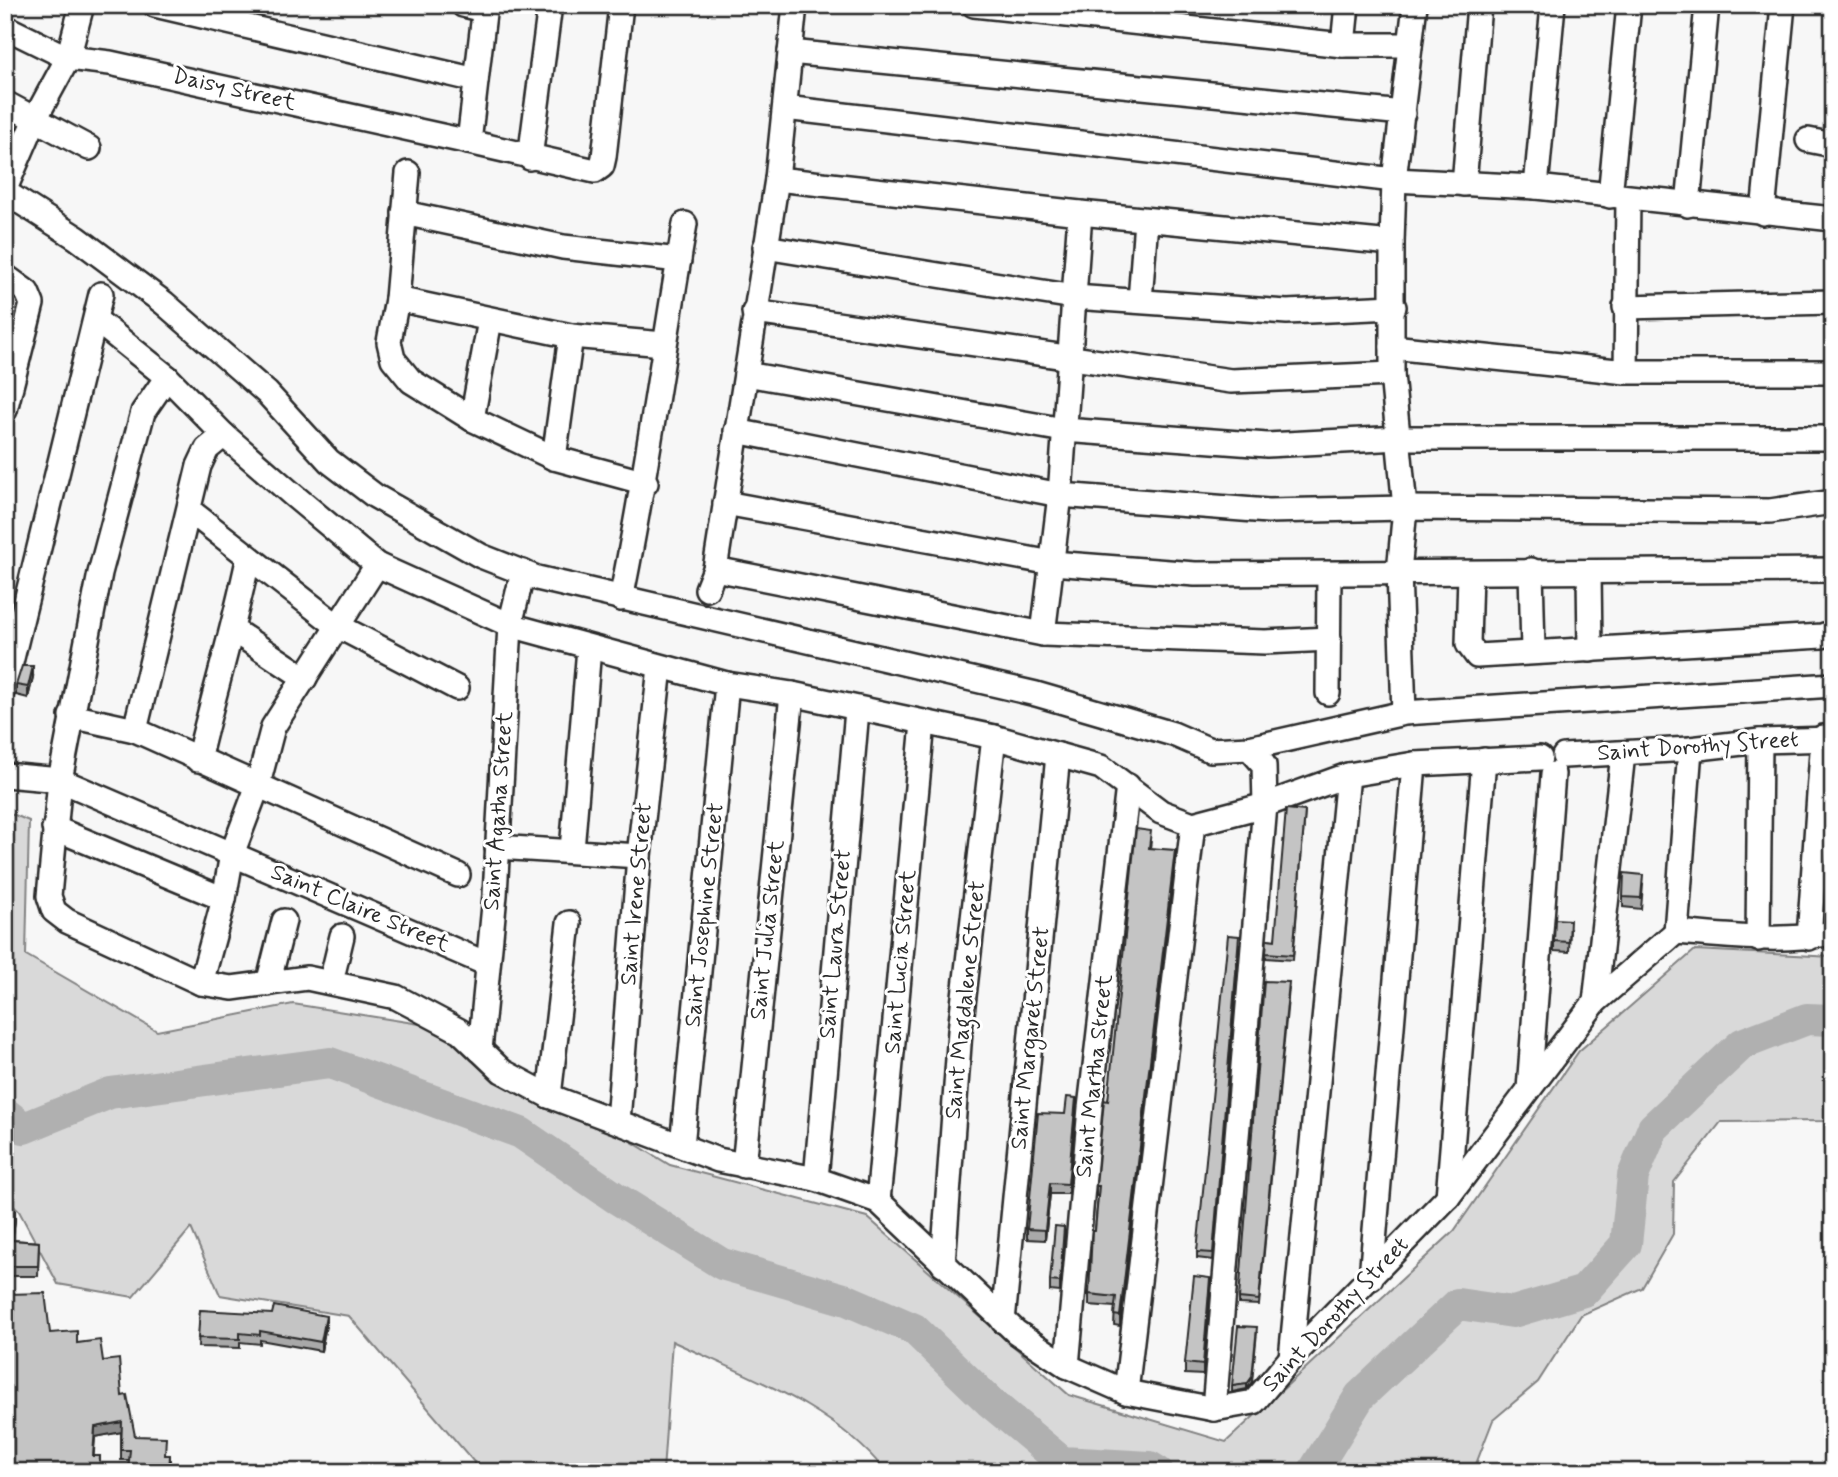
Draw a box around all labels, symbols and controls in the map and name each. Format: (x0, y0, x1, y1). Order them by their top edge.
street label: Daisy Street (169, 61, 299, 119)
street label: Saint Agatha Street (477, 710, 521, 912)
street label: Saint Dorothy Street (1596, 725, 1800, 769)
street label: Saint Irene Street (614, 801, 660, 987)
street label: Saint Josephine Street (678, 801, 732, 1029)
street label: Saint Julia Street (744, 838, 792, 1021)
street label: Saint Laura Street (813, 848, 859, 1040)
street label: Saint Claire Street (266, 858, 454, 960)
street label: Saint Lucia Street (878, 868, 924, 1056)
street label: Saint Magdalene Street (939, 879, 995, 1121)
street label: Saint Margaret Street (1004, 925, 1060, 1151)
street label: Saint Martha Street (1069, 972, 1121, 1179)
street label: Saint Dorothy Street (1256, 1231, 1416, 1399)

